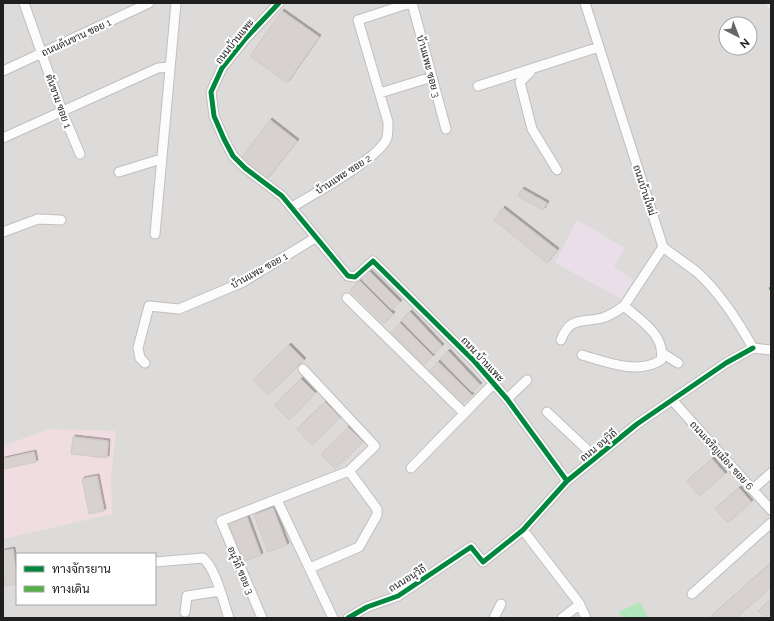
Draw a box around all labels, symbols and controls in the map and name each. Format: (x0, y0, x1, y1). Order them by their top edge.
street label: ถนนต้นขาน ซอย 1 (39, 15, 113, 58)
street label: ถนนบ้านแพะ (212, 16, 256, 66)
north arrow (718, 16, 758, 56)
street label: บ้านแพะ ซอย 3 (415, 33, 443, 99)
text: N (737, 35, 752, 51)
street label: ตันขาม ซอย 1 (44, 72, 75, 130)
street label: บ้านแพะ ซอย 2 (313, 152, 373, 196)
street label: ถนนบ้านใหม่ (631, 163, 659, 217)
street label: บ้านแพะ ซอย 1 (228, 249, 290, 291)
street label: ถนน บ้านแพะ (459, 334, 507, 384)
street label: ถนนเจริญเมือง ซอย 6 (687, 418, 756, 493)
street label: ถนน อนุวิถี (577, 426, 620, 465)
street label: อนุวิถี ซอย 3 (224, 544, 257, 597)
legend (16, 553, 156, 605)
text: ทางจักรยาน (52, 562, 111, 576)
street label: ถนนอนุวิถี (386, 562, 429, 596)
text: ทางเดิน (52, 582, 90, 596)

